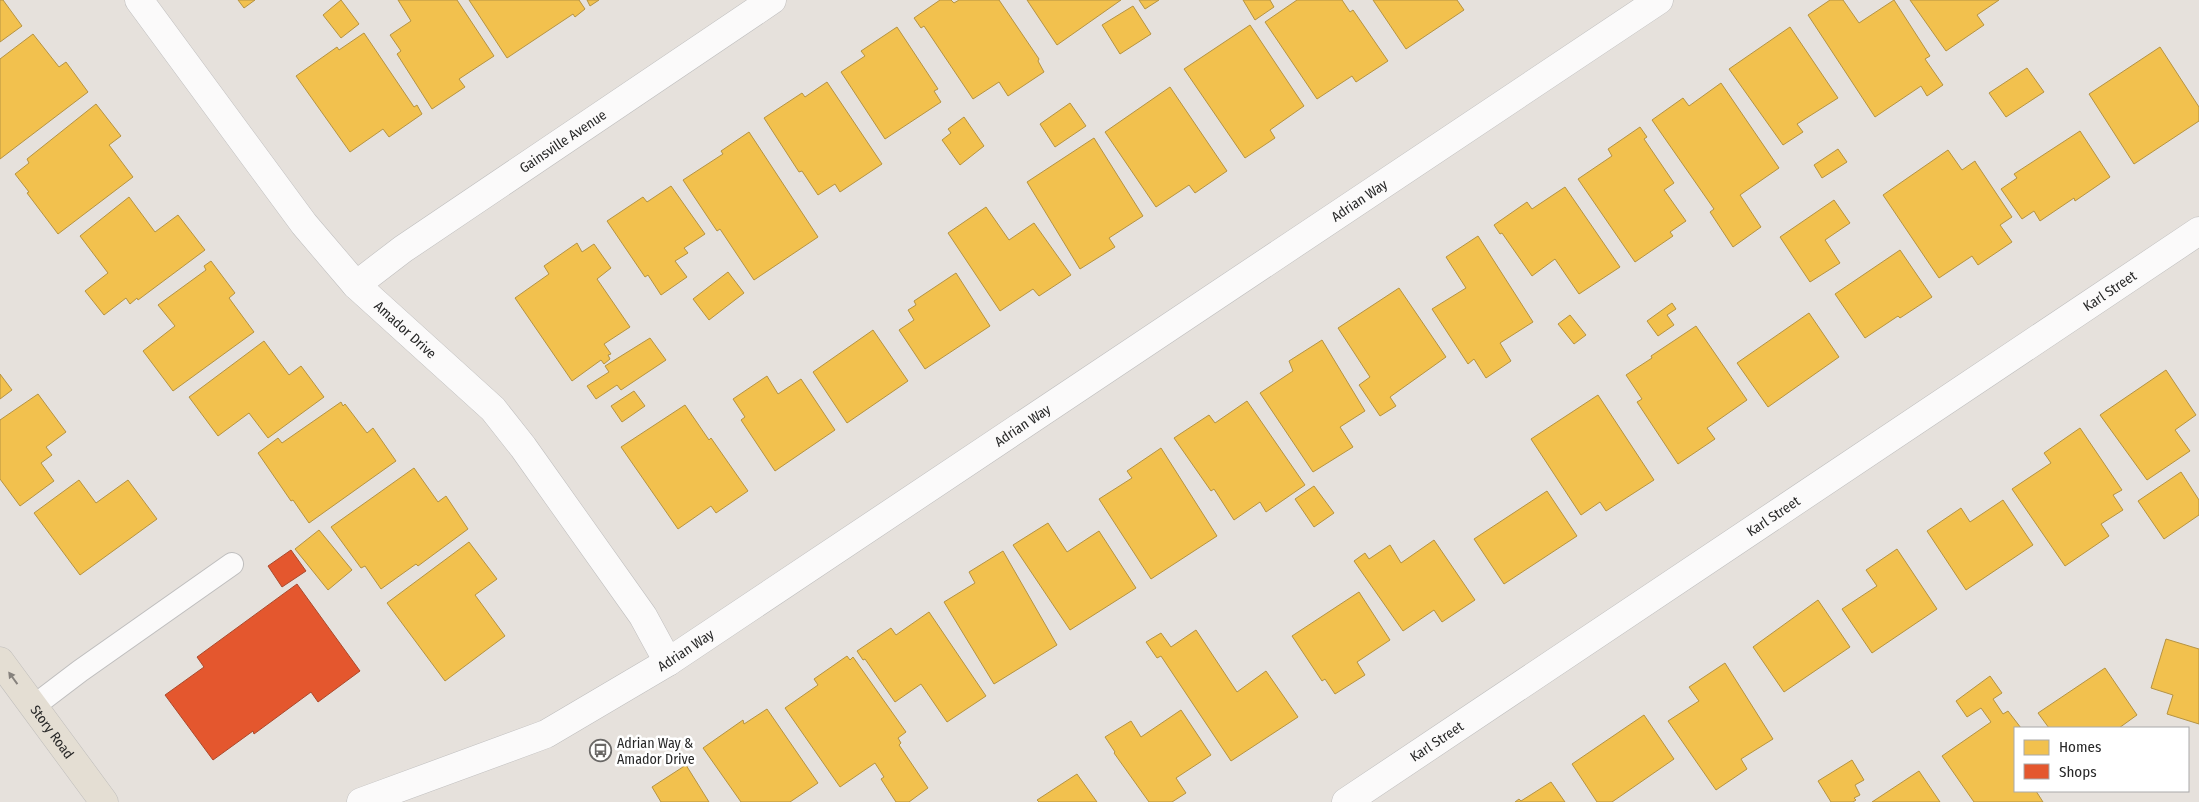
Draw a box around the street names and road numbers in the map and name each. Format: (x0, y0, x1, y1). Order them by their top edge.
street label: Gainsville Avenue (516, 106, 610, 177)
street label: Adrian Way (1328, 175, 1391, 225)
street label: Karl Street (2080, 267, 2140, 315)
street label: Amador Drive (371, 298, 440, 363)
street label: Adrian Way (991, 400, 1055, 450)
street label: Karl Street (1744, 492, 1804, 540)
street label: Adrian Way (655, 625, 718, 675)
street label: Story Road (27, 702, 77, 762)
street label: Karl Street (1407, 718, 1467, 766)

